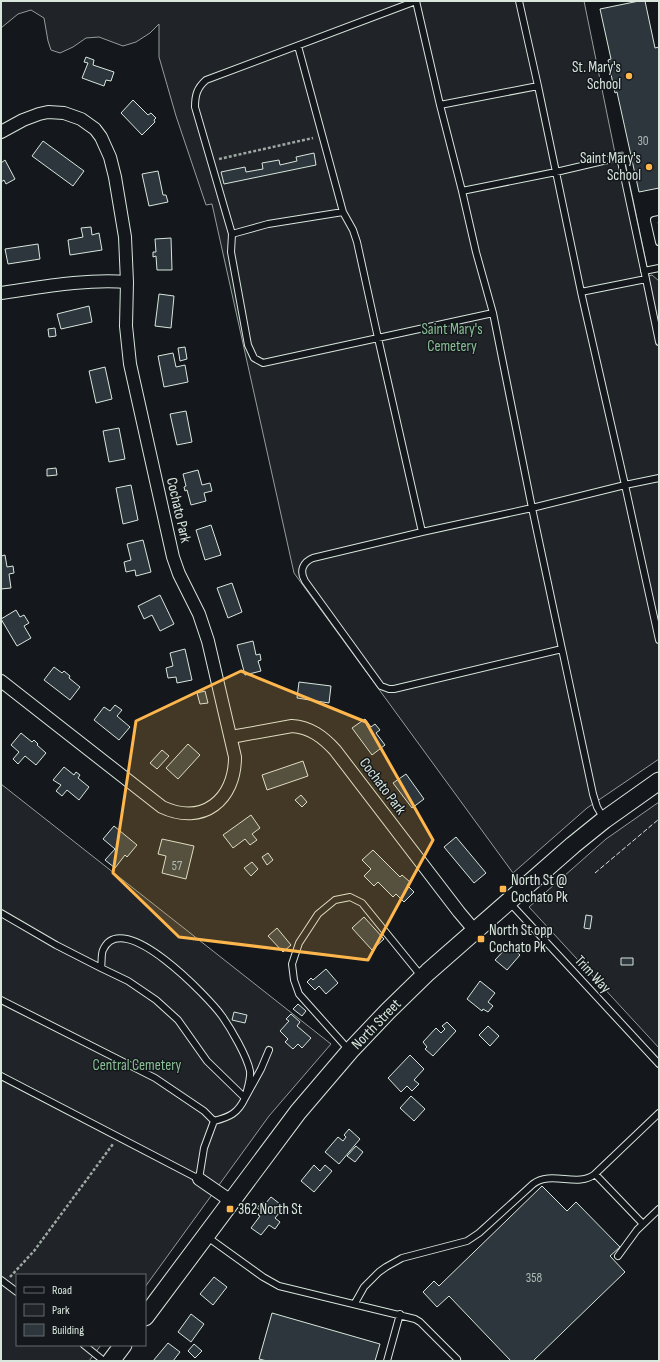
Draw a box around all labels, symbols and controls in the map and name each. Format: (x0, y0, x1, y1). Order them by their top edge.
place label: St. Mary's School (572, 58, 621, 94)
marker: St. Mary's School (624, 71, 634, 81)
house number: 30 (637, 133, 649, 149)
place label: Saint Mary's School (580, 149, 641, 185)
marker: Saint Mary's School (644, 162, 654, 172)
park label: Saint Mary's Cemetery (421, 320, 483, 356)
street label: Cochato Park (162, 476, 195, 545)
street label: Cochato Park (355, 754, 410, 819)
house number: 57 (172, 858, 183, 874)
place label: North St @ Cochato Pk (511, 871, 568, 907)
marker: North St @ Cochato Pk (498, 884, 508, 894)
place label: North St opp Cochato Pk (489, 921, 553, 957)
marker: North St opp Cochato Pk (476, 934, 486, 944)
street label: Trim Way (570, 951, 615, 997)
street label: North Street (348, 995, 406, 1054)
park label: Central Cemetery (93, 1056, 182, 1075)
place label: 362 North St (238, 1200, 303, 1219)
marker: 362 North St (225, 1204, 235, 1214)
house number: 358 (526, 1270, 542, 1286)
legend (16, 1274, 146, 1346)
text: Road (52, 1283, 72, 1298)
text: Park (52, 1303, 70, 1318)
text: Building (52, 1323, 84, 1338)

